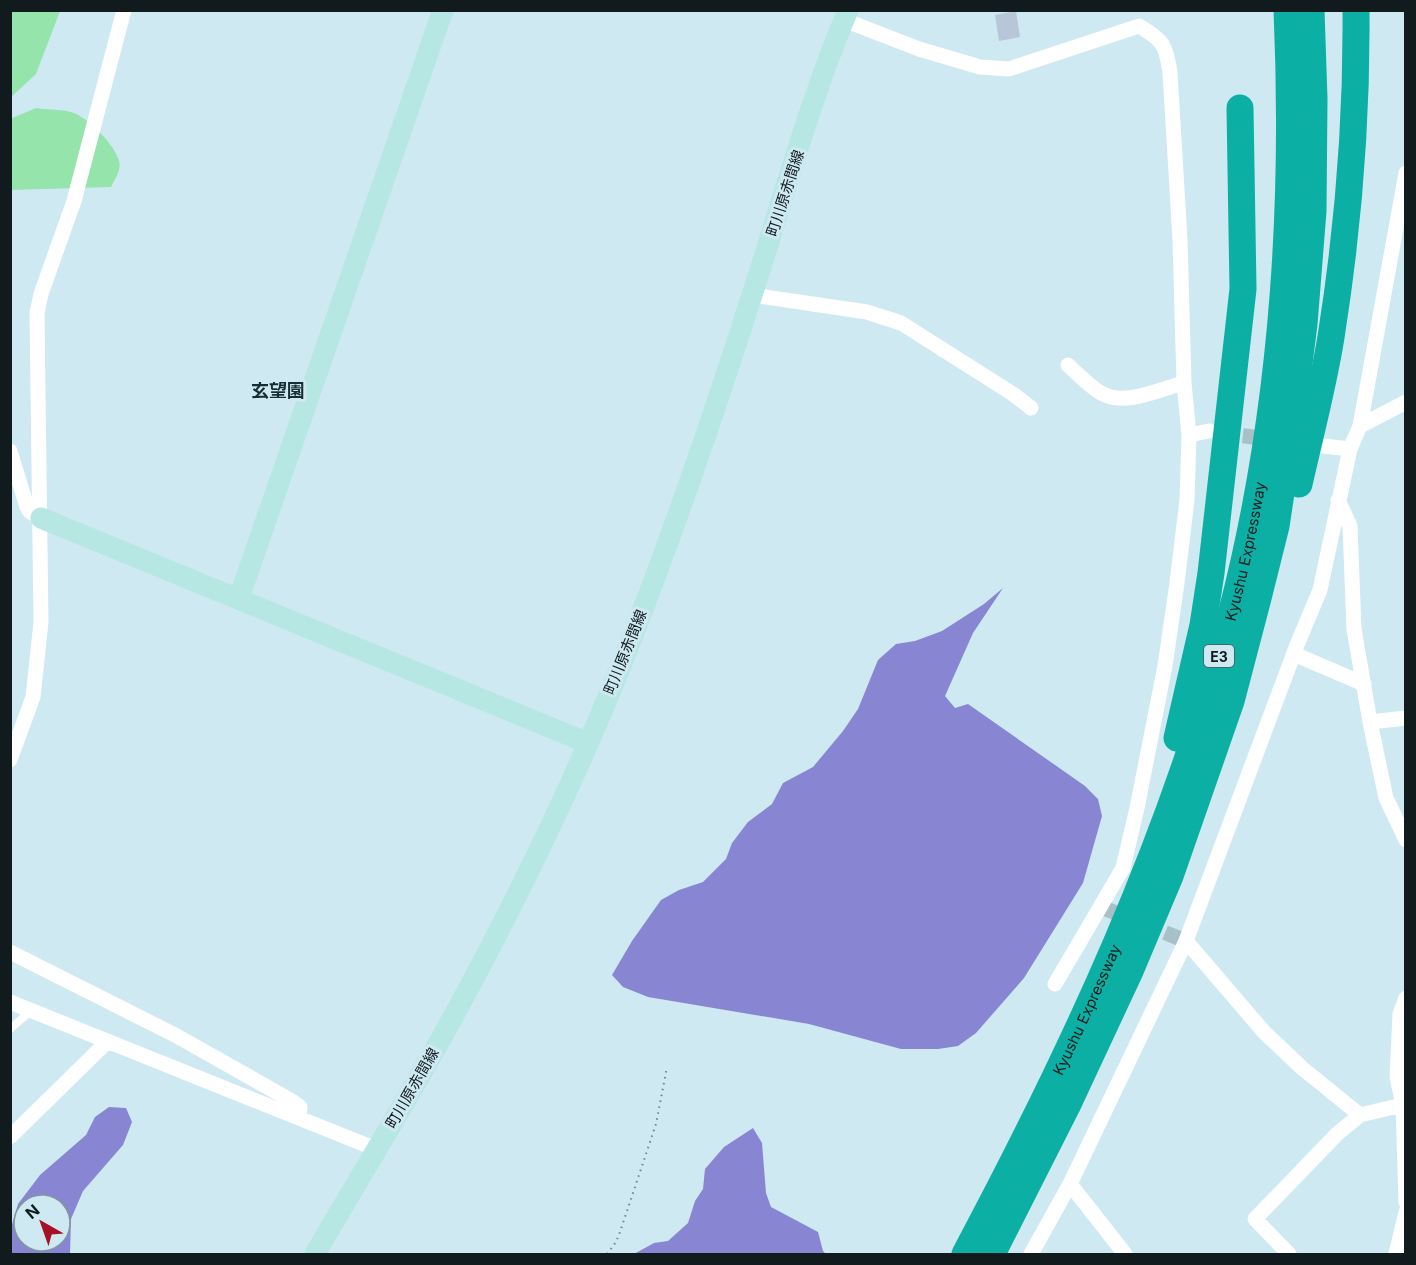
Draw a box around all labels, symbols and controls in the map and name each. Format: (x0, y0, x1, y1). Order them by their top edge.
street label: 町川原赤間線 (762, 147, 808, 239)
district label: 玄望園 (251, 380, 305, 401)
street label: Kyushu Expressway (1220, 480, 1269, 623)
street label: 町川原赤間線 (599, 607, 651, 697)
road number: E3 (1204, 645, 1234, 667)
street label: Kyushu Expressway (1048, 941, 1125, 1078)
street label: 町川原赤間線 (381, 1044, 443, 1132)
north arrow (12, 1193, 72, 1253)
text: N (21, 1200, 43, 1223)

